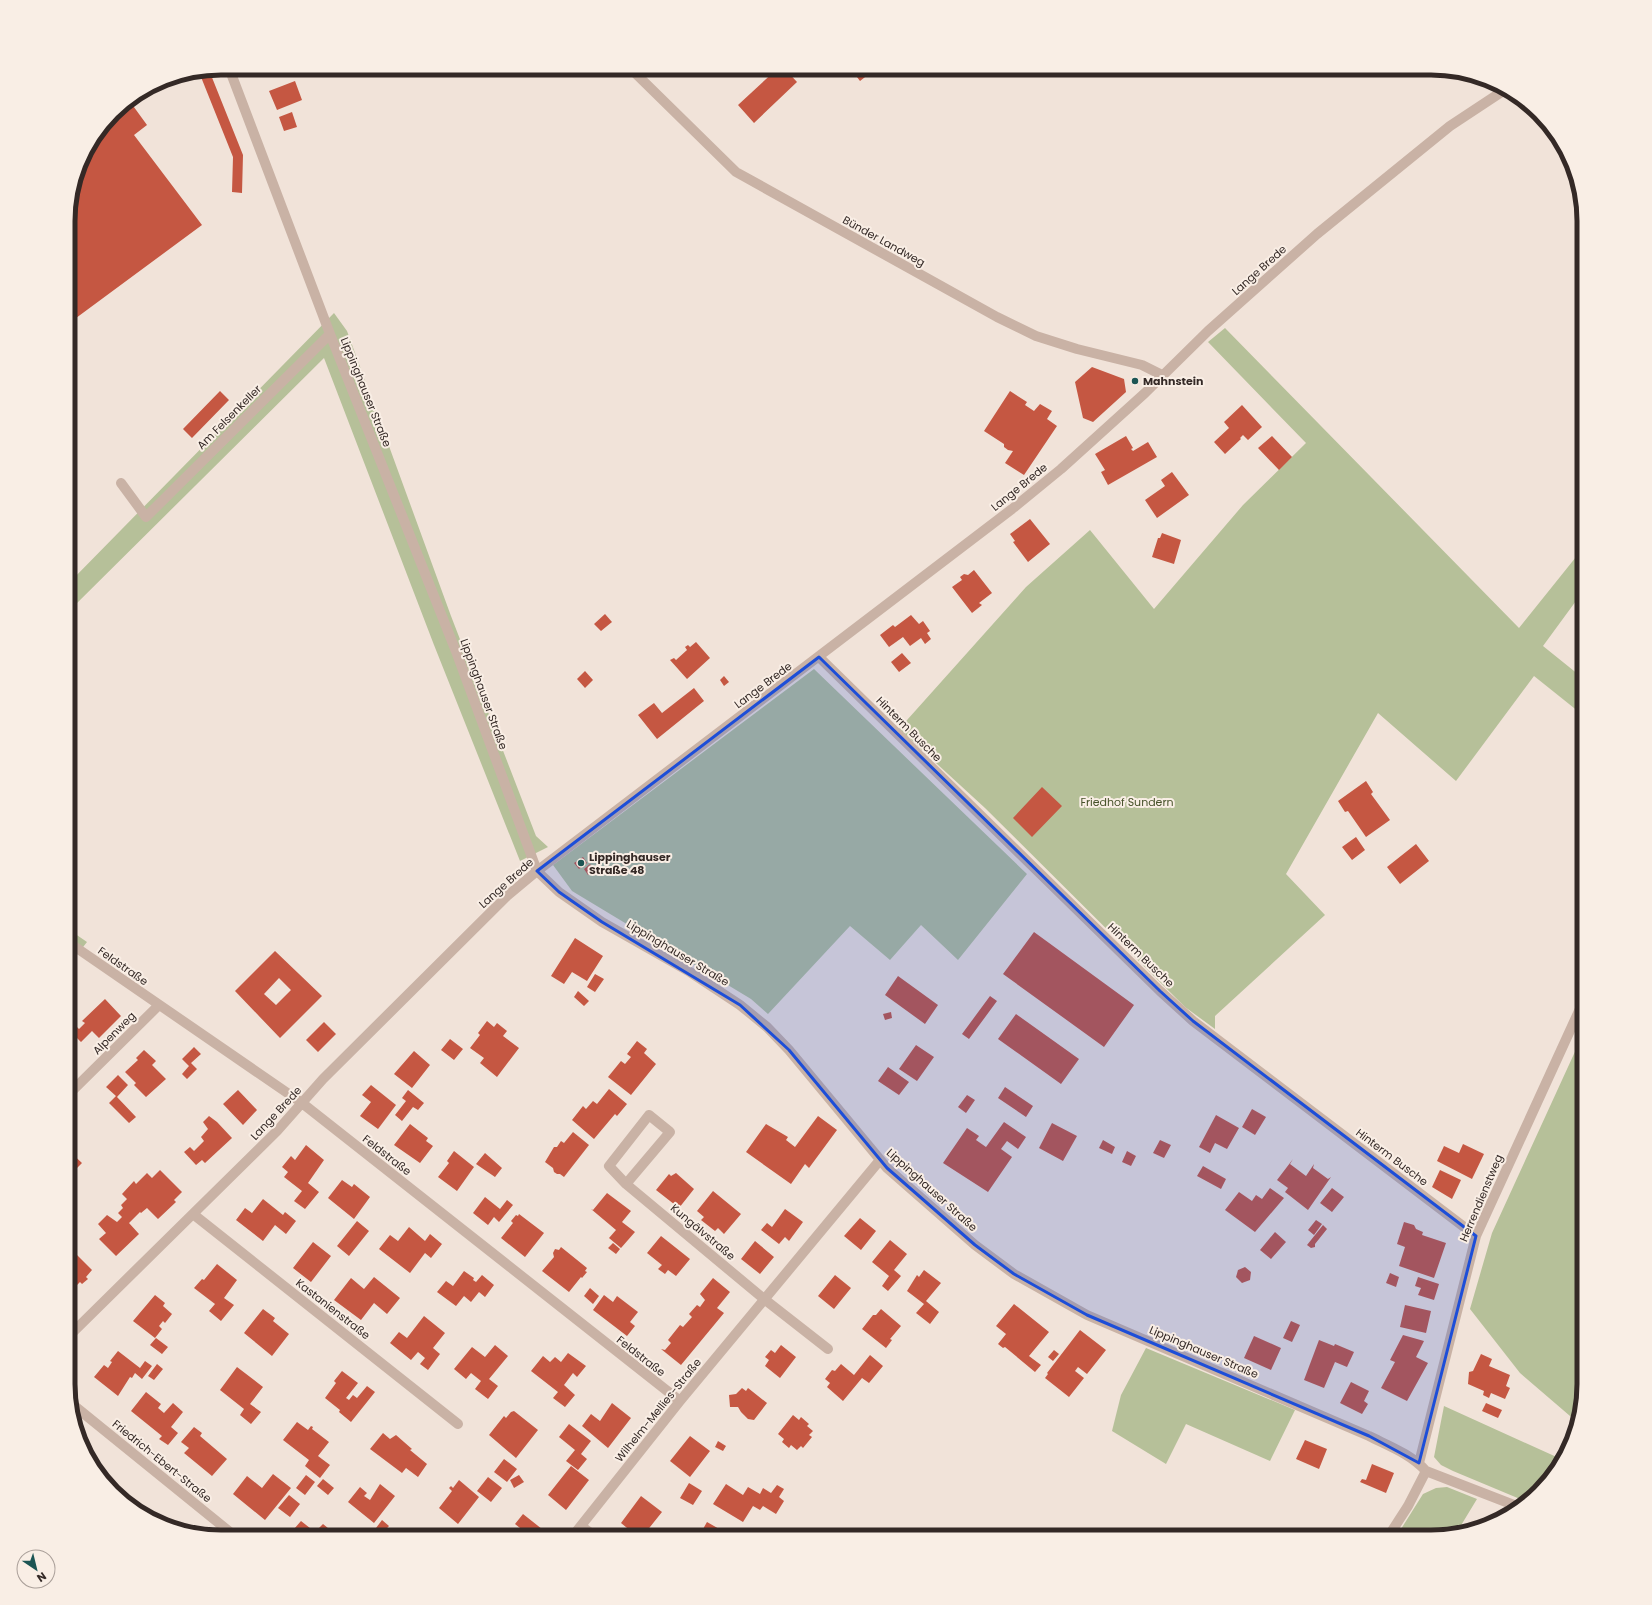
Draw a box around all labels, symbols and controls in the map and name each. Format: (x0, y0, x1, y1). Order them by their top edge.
street label: Bünder Landweg (840, 212, 928, 270)
street label: Lange Brede (1228, 241, 1290, 299)
street label: Lippinghauser Straße (337, 335, 395, 449)
place label: Mahnstein (1143, 373, 1203, 389)
marker: Mahnstein (1130, 376, 1140, 386)
street label: Am Felsenkeller (193, 381, 265, 453)
street label: Lange Brede (987, 459, 1051, 515)
street label: Lippinghauser Straße (456, 636, 512, 752)
street label: Lange Brede (731, 658, 795, 712)
street label: Hinterm Busche (873, 693, 945, 765)
park label: Friedhof Sundern (1080, 794, 1174, 810)
place label: Lippinghauser Straße 48 (589, 849, 671, 878)
street label: Lange Brede (475, 854, 537, 912)
marker: Lippinghauser Straße 48 (576, 858, 586, 868)
street label: Lippinghauser Straße (624, 916, 732, 990)
street label: Hinterm Busche (1104, 919, 1178, 991)
street label: Feldstraße (95, 943, 152, 989)
street label: Alpenweg (89, 1008, 139, 1058)
street label: Lange Brede (247, 1082, 305, 1143)
street label: Hinterm Busche (1353, 1125, 1432, 1190)
street label: Feldstraße (359, 1131, 415, 1179)
street label: Lippinghauser Straße (883, 1145, 981, 1235)
street label: Herrendienstweg (1455, 1152, 1507, 1244)
street label: Kungälvstraße (667, 1200, 739, 1264)
street label: Kastanienstraße (292, 1275, 374, 1343)
street label: Lippinghauser Straße (1147, 1322, 1261, 1382)
street label: Feldstraße (613, 1332, 669, 1380)
street label: Wilhelm-Mellies-Straße (611, 1355, 705, 1465)
street label: Friedrich-Ebert-Straße (109, 1416, 215, 1506)
north arrow (16, 1549, 56, 1589)
text: N (34, 1568, 50, 1586)

